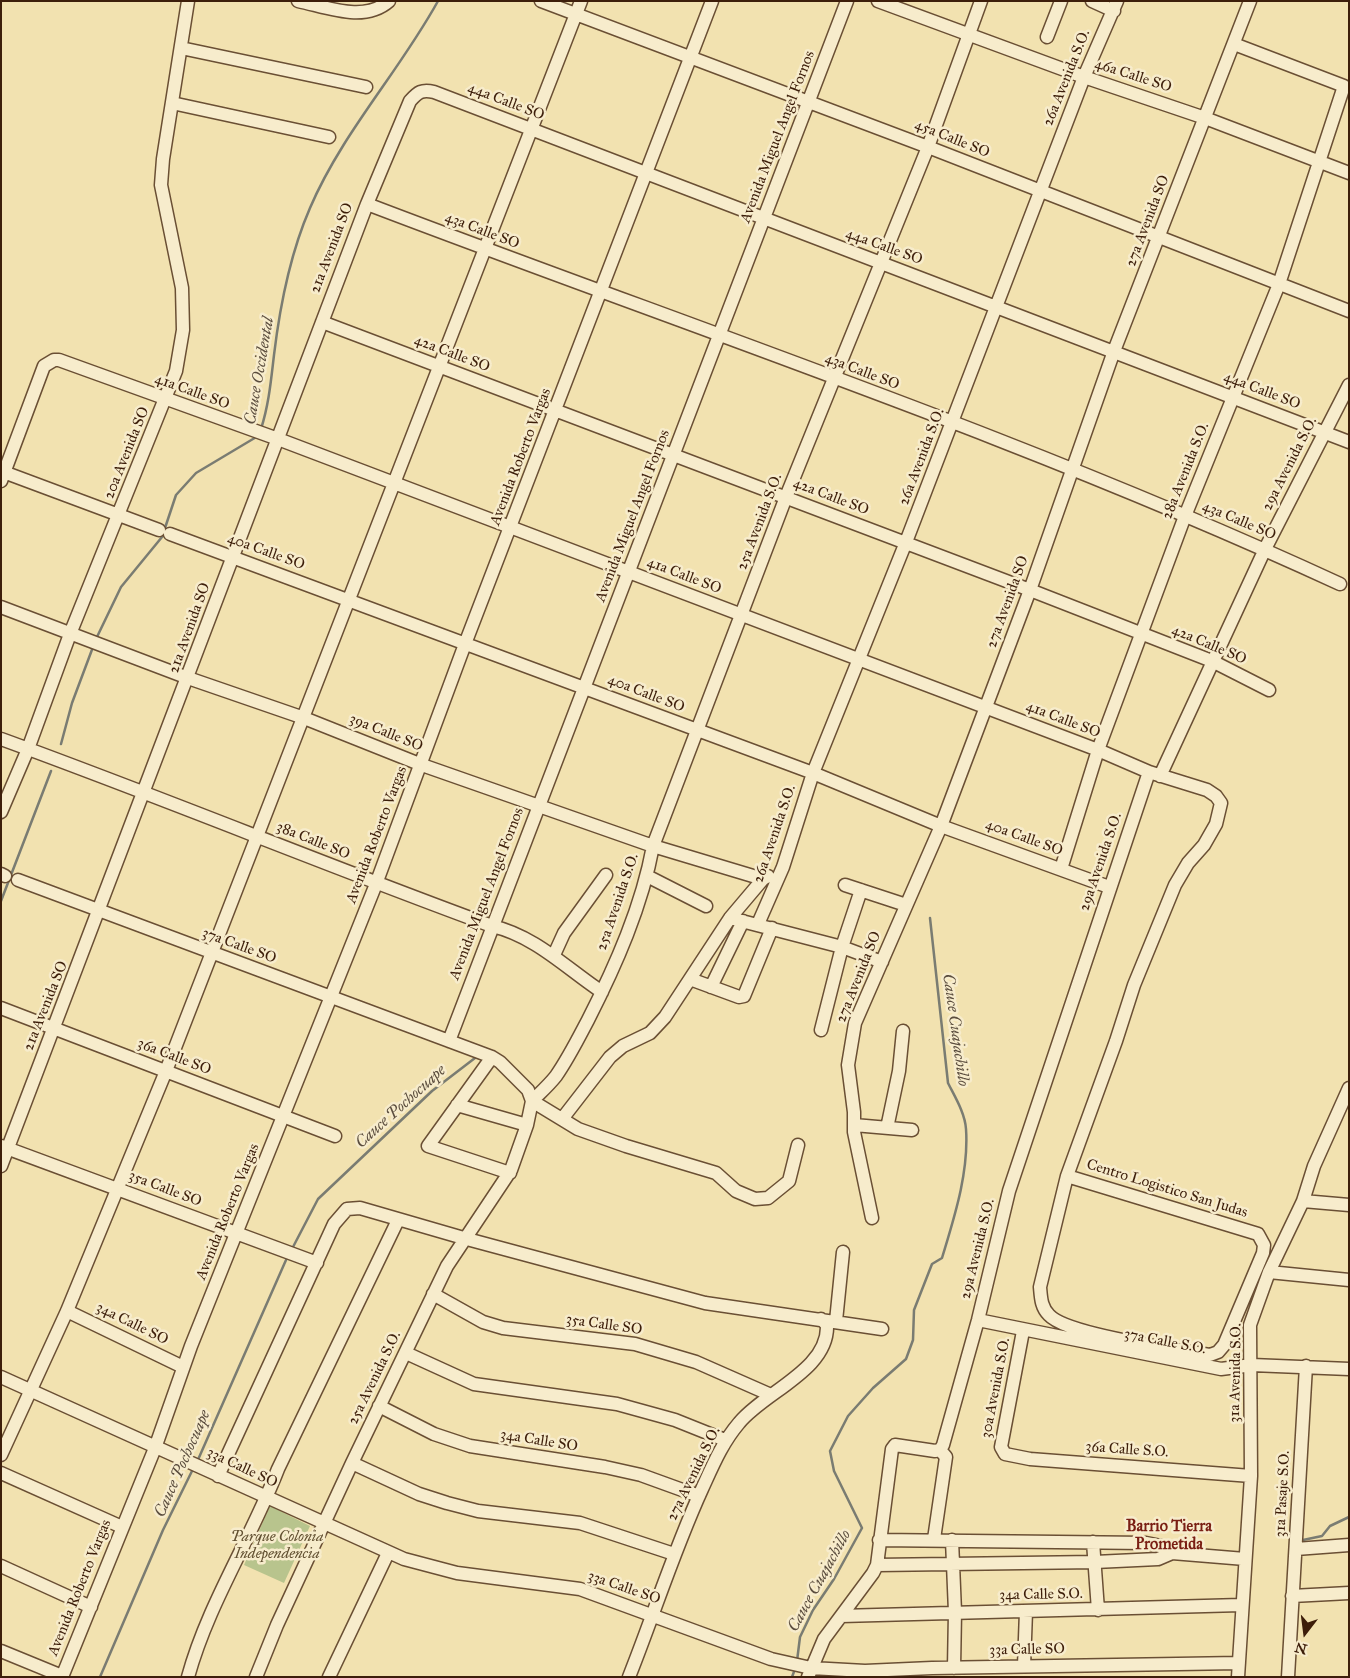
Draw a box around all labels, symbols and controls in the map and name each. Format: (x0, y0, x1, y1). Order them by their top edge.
street label: 26a Avenida S.O. (1039, 27, 1095, 129)
street label: Avenida Miguel Angel Fornos (737, 48, 819, 226)
street label: 46a Calle SO (1092, 55, 1174, 97)
street label: 44a Calle SO (465, 79, 547, 125)
street label: 45a Calle SO (912, 116, 992, 162)
street label: 27a Avenida SO (1122, 173, 1174, 269)
street label: 21a Avenida SO (307, 200, 357, 296)
street label: 43a Calle SO (442, 209, 522, 253)
street label: 44a Calle SO (843, 225, 925, 269)
water label: Cauce Occidental (241, 316, 279, 426)
street label: 42a Calle SO (412, 331, 492, 377)
street label: 43a Calle SO (822, 350, 902, 394)
street label: 44a Calle SO (1221, 368, 1303, 414)
street label: 41a Calle SO (152, 370, 232, 414)
street label: Avenida Roberto Vargas (487, 386, 555, 528)
street label: 20a Avenida SO (100, 404, 154, 502)
street label: 26a Avenida S.O. (895, 406, 949, 508)
street label: 29a Avenida S.O. (1259, 414, 1321, 514)
street label: 28a Avenida S.O. (1158, 420, 1214, 522)
street label: Avenida Miguel Angel Fornos (592, 427, 674, 605)
street label: 25a Avenida S.O. (733, 471, 787, 573)
street label: 42a Calle SO (791, 474, 871, 520)
street label: 43a Calle SO (1200, 497, 1278, 545)
street label: 40a Calle SO (225, 530, 307, 574)
street label: 41a Calle SO (644, 554, 724, 598)
street label: 27a Avenida SO (983, 554, 1033, 650)
street label: 21a Avenida SO (165, 580, 215, 676)
street label: 42a Calle SO (1169, 621, 1249, 669)
street label: 40a Calle SO (605, 671, 687, 717)
street label: 41a Calle SO (1023, 698, 1103, 742)
street label: 39a Calle SO (347, 710, 425, 756)
street label: Avenida Roberto Vargas (343, 764, 411, 906)
street label: 26a Avenida S.O. (750, 783, 800, 885)
street label: Avenida Miguel Angel Fornos (446, 805, 528, 983)
street label: 29a Avenida S.O. (1076, 811, 1126, 913)
street label: 40a Calle SO (983, 816, 1065, 860)
street label: 38a Calle SO (274, 818, 352, 864)
street label: 25a Avenida S.O. (593, 851, 643, 953)
street label: 37a Calle SO (199, 924, 279, 968)
street label: 27a Avenida SO (833, 929, 885, 1025)
street label: 21a Avenida SO (20, 959, 72, 1053)
water label: Cauce Cuajachillo (938, 973, 972, 1087)
street label: 36a Calle SO (135, 1035, 213, 1079)
water label: Cauce Pochocuape (352, 1061, 450, 1153)
street label: Avenida Roberto Vargas (192, 1141, 264, 1283)
street label: Centro Logistico San Judas (1084, 1156, 1250, 1222)
street label: 35a Calle SO (126, 1167, 204, 1211)
street label: 29a Avenida S.O. (957, 1197, 999, 1301)
street label: 34a Calle SO (93, 1299, 171, 1349)
street label: 35a Calle SO (565, 1311, 643, 1339)
street label: 31a Avenida S.O. (1226, 1323, 1246, 1423)
street label: 37a Calle S.O. (1122, 1325, 1208, 1359)
street label: 25a Avenida S.O. (345, 1328, 405, 1428)
street label: 30a Avenida S.O. (977, 1336, 1015, 1440)
water label: Cauce Pochocuape (151, 1408, 215, 1520)
street label: 27a Avenida S.O. (664, 1424, 724, 1524)
street label: 34a Calle SO (499, 1426, 579, 1456)
street label: 36a Calle S.O. (1085, 1438, 1169, 1462)
street label: 33a Calle SO (204, 1444, 280, 1492)
street label: 31a Pasaje S.O. (1272, 1450, 1294, 1538)
street label: Avenida Roberto Vargas (44, 1517, 116, 1659)
district label: Barrio Tierra Prometida (1126, 1517, 1212, 1555)
water label: Cauce Cuajachillo (784, 1527, 856, 1635)
park label: Parque Colonia Independencia (231, 1528, 323, 1563)
street label: 33a Calle SO (585, 1567, 663, 1609)
street label: 34a Calle S.O. (999, 1585, 1083, 1605)
north arrow (1280, 1608, 1330, 1658)
text: N (1293, 1638, 1309, 1658)
street label: 33a Calle SO (989, 1640, 1065, 1660)

